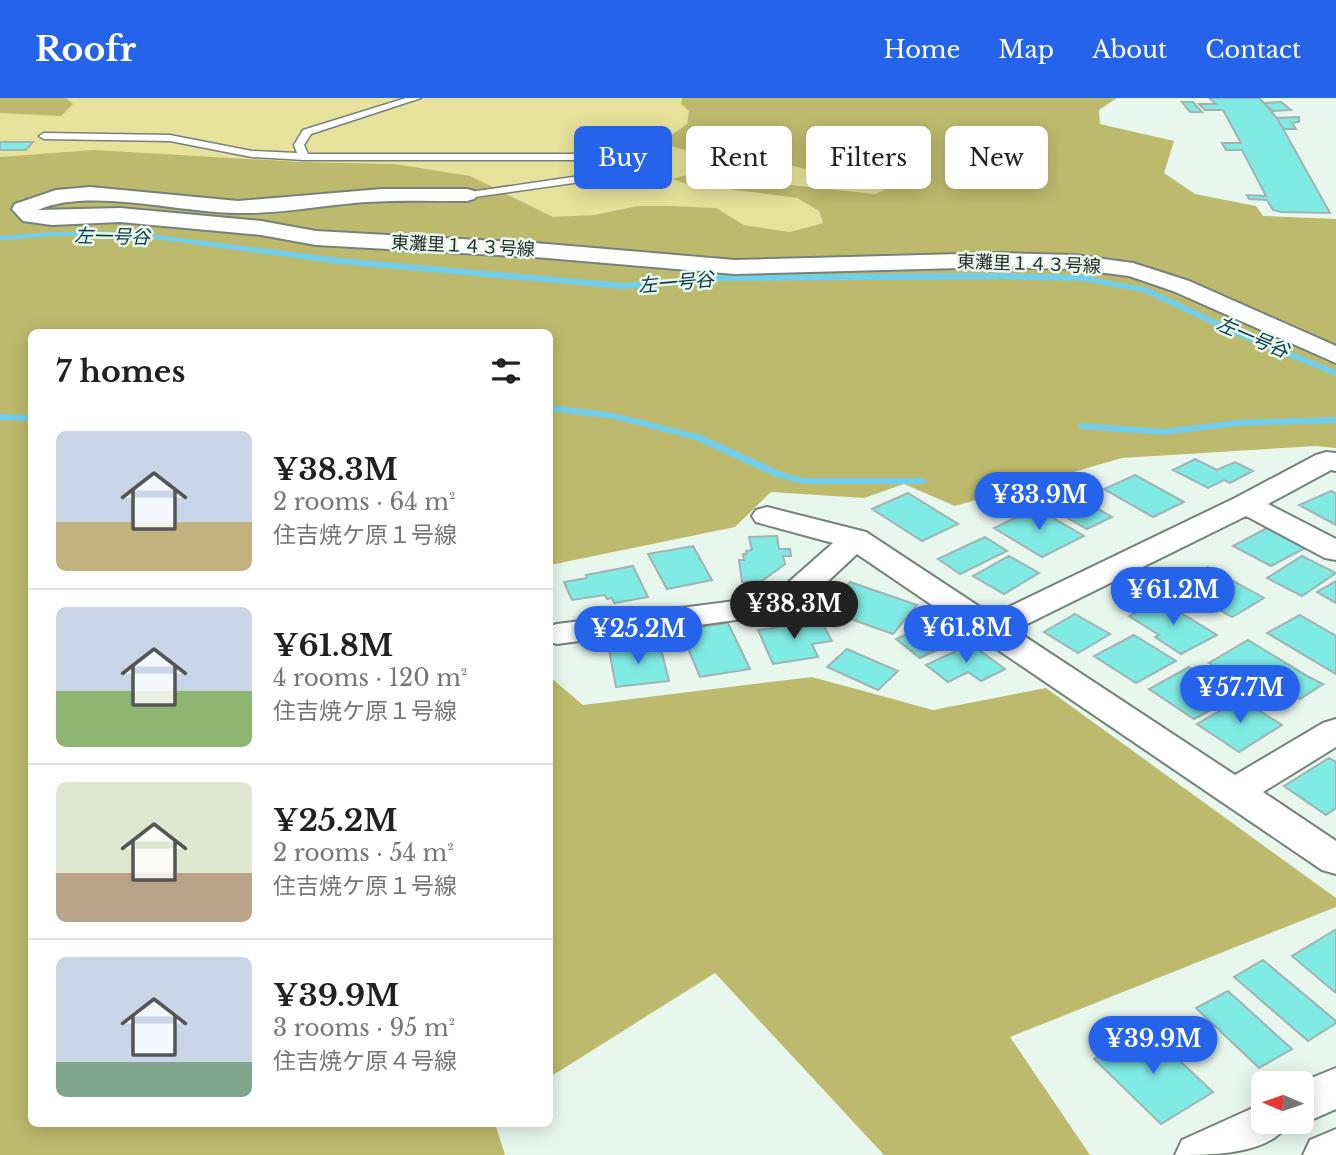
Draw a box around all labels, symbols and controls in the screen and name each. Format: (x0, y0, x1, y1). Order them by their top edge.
text: Roofr (35, 29, 136, 70)
text: Home (884, 35, 960, 64)
text: Map (998, 35, 1054, 64)
text: About (1092, 35, 1167, 64)
text: Contact (1205, 35, 1301, 64)
chip: Buy (574, 126, 672, 189)
chip: Rent (686, 126, 792, 189)
chip: Filters (806, 126, 931, 189)
chip: New (945, 126, 1048, 189)
water label: 左一号谷 (74, 224, 152, 249)
street label: 東灘里１４３号線 (391, 231, 535, 261)
street label: 東灘里１４３号線 (957, 250, 1101, 278)
water label: 左一号谷 (637, 268, 717, 297)
water label: 左一号谷 (1213, 312, 1294, 364)
icon: filters (487, 352, 525, 390)
text: 7 homes (56, 353, 185, 390)
text: ¥38.3M (273, 451, 398, 488)
icon: home (112, 459, 196, 543)
pin: ¥33.9M (982, 472, 1096, 532)
text: ¥33.9M (991, 481, 1087, 509)
text: 2 rooms · 64 m² (273, 488, 456, 516)
text: 住吉焼ケ原１号線 (273, 521, 457, 549)
pin: ¥61.2M (1116, 568, 1230, 627)
text: ¥61.2M (1127, 576, 1219, 604)
pin: ¥38.3M (737, 582, 851, 641)
text: ¥38.3M (746, 590, 842, 618)
pin: ¥25.2M (581, 606, 695, 666)
pin: ¥61.8M (909, 606, 1023, 665)
text: ¥61.8M (920, 614, 1012, 642)
text: ¥25.2M (590, 615, 686, 643)
text: ¥61.8M (273, 627, 393, 664)
icon: home (112, 635, 196, 719)
text: 4 rooms · 120 m² (273, 664, 467, 692)
pin: ¥57.7M (1183, 666, 1297, 725)
text: ¥57.7M (1196, 674, 1284, 702)
text: 住吉焼ケ原１号線 (273, 697, 457, 725)
text: ¥25.2M (273, 802, 398, 839)
icon: home (112, 810, 196, 894)
text: 2 rooms · 54 m² (273, 839, 454, 867)
text: 住吉焼ケ原１号線 (273, 872, 457, 900)
text: ¥39.9M (273, 977, 399, 1014)
icon: home (112, 985, 196, 1069)
text: 3 rooms · 95 m² (273, 1014, 455, 1042)
pin: ¥39.9M (1096, 1016, 1210, 1076)
text: ¥39.9M (1105, 1025, 1201, 1053)
text: 住吉焼ケ原４号線 (273, 1047, 457, 1075)
north arrow (1251, 1071, 1314, 1134)
map controls (1251, 1071, 1314, 1134)

